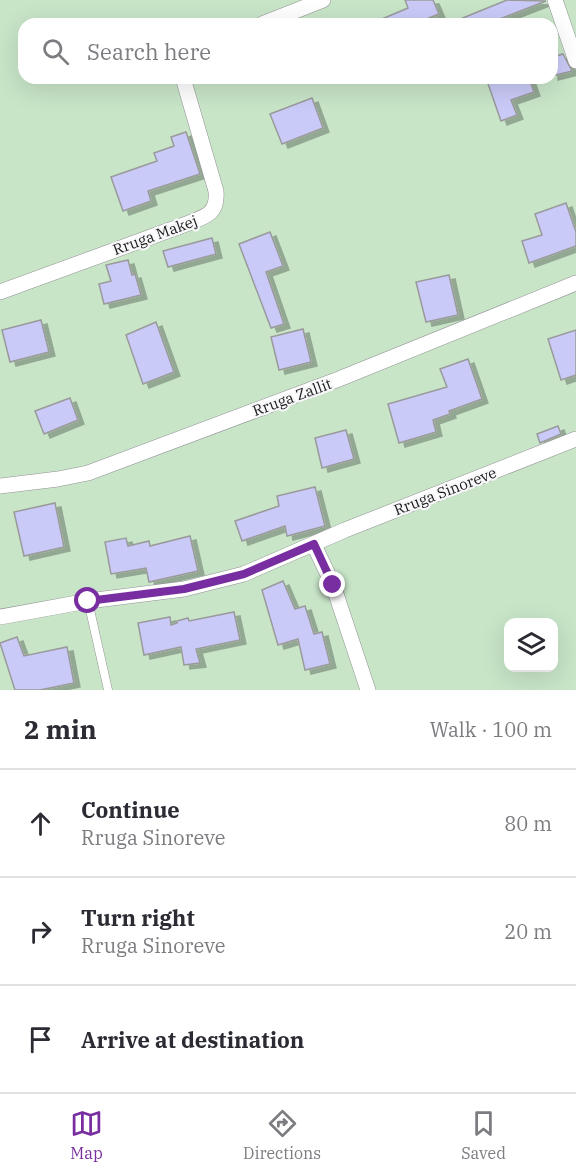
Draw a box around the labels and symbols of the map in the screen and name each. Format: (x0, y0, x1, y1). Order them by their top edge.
street label: Rruga Makej (110, 211, 200, 259)
street label: Rruga Zallit (250, 374, 334, 420)
street label: Rruga Sinoreve (391, 463, 499, 519)
route end (319, 571, 345, 597)
route start (74, 587, 100, 613)

